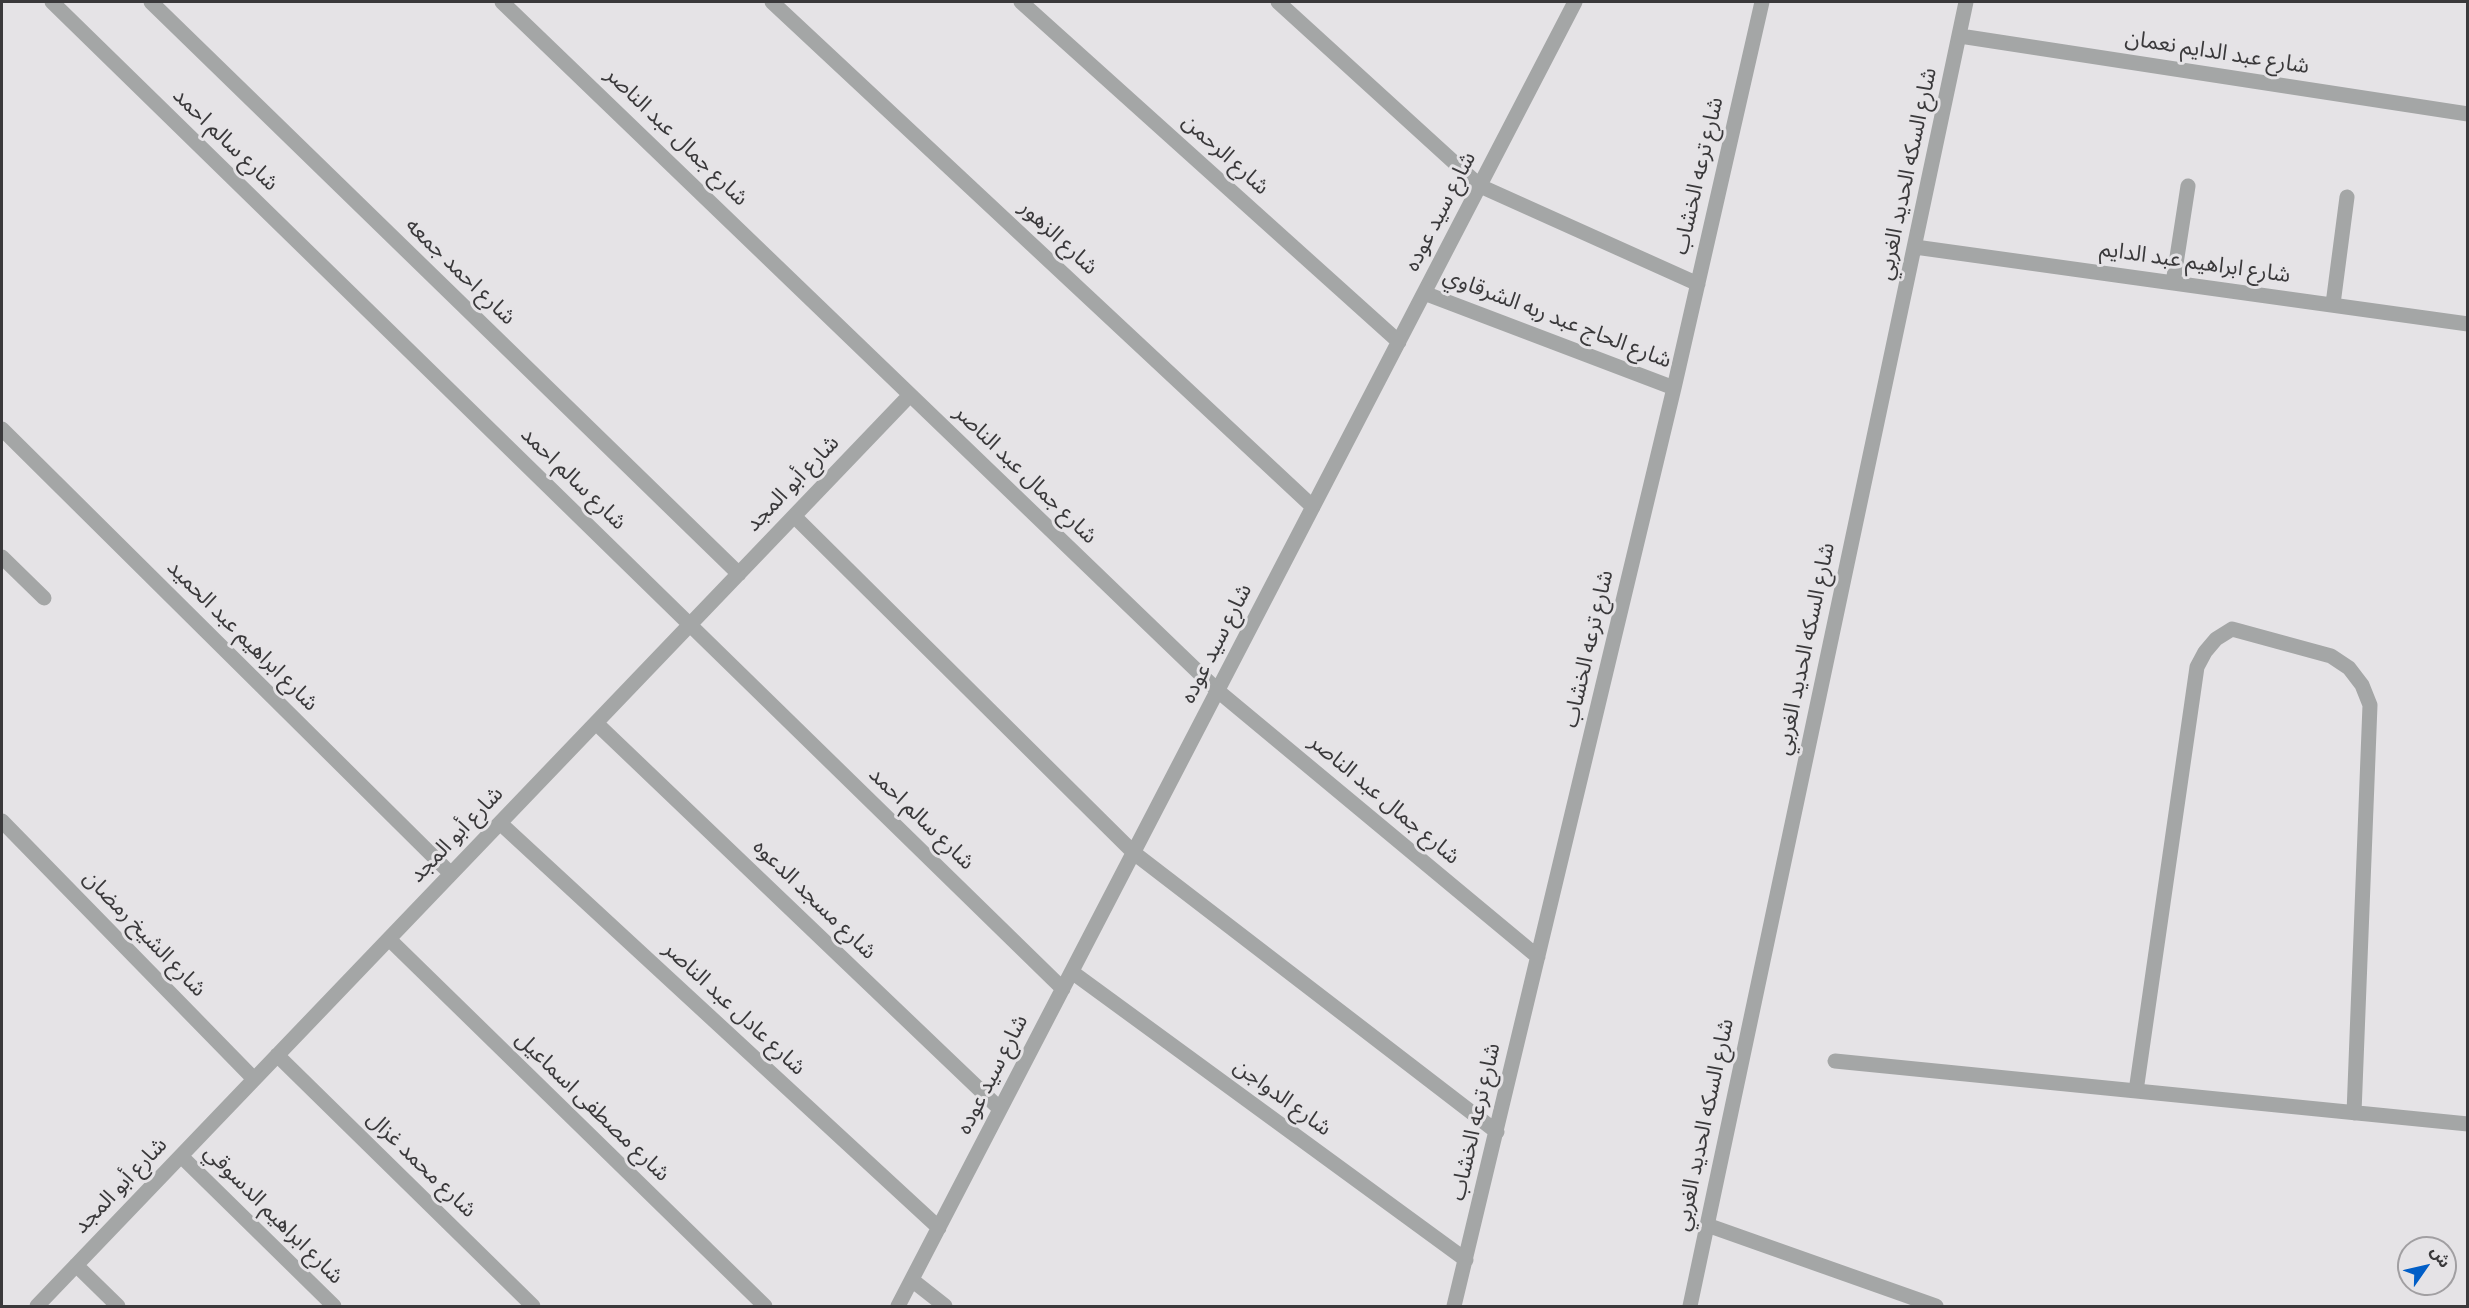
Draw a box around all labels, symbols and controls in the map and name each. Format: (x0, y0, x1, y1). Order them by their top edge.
street label: شارع عبد الدايم نعمان (2123, 25, 2311, 81)
street label: شارع جمال عبد الناصر (599, 62, 753, 212)
street label: شارع السكه الحديد الغربي (1873, 65, 1943, 283)
street label: شارع سالم احمد (167, 83, 283, 197)
street label: شارع ترعه الخشاب (1668, 95, 1730, 257)
street label: شارع الرحمن (1176, 109, 1274, 201)
street label: شارع سيد عوده (1400, 148, 1482, 276)
street label: شارع الزهور (1013, 195, 1103, 281)
street label: شارع احمد جمعه (399, 213, 521, 331)
street label: شارع ابراهيم عبد الدايم (2098, 237, 2292, 289)
street label: شارع الحاج عبد ربه الشرقاوي (1439, 263, 1675, 375)
street label: شارع جمال عبد الناصر (948, 400, 1102, 550)
street label: شارع سالم احمد (515, 422, 631, 536)
street label: شارع أبو المجد (741, 430, 845, 538)
street label: شارع السكه الحديد الغربي (1771, 540, 1841, 758)
street label: شارع ابراهيم عبد الحميد (161, 555, 323, 717)
street label: شارع ترعه الخشاب (1558, 568, 1620, 730)
street label: شارع سيد عوده (1176, 580, 1258, 708)
street label: شارع جمال عبد الناصر (1303, 729, 1465, 871)
street label: شارع سالم احمد (863, 762, 979, 876)
street label: شارع أبو المجد (405, 781, 509, 889)
street label: شارع مسجد الدعوه (747, 834, 881, 966)
street label: شارع الشيخ رمضان (77, 865, 211, 1003)
street label: شارع عادل عبد الناصر (658, 936, 810, 1082)
street label: شارع سيد عوده (952, 1011, 1034, 1139)
street label: شارع السكه الحديد الغربي (1670, 1016, 1740, 1234)
street label: شارع مصطفى اسماعيل (509, 1026, 675, 1188)
street label: شارع ترعه الخشاب (1445, 1041, 1507, 1203)
street label: شارع الدواجن (1228, 1054, 1336, 1142)
street label: شارع محمد غزال (361, 1106, 481, 1224)
street label: شارع أبو المجد (69, 1132, 173, 1240)
street label: شارع ابراهيم الدسوقي (198, 1140, 348, 1290)
north arrow (2397, 1236, 2457, 1296)
text: ش (2426, 1242, 2455, 1272)

